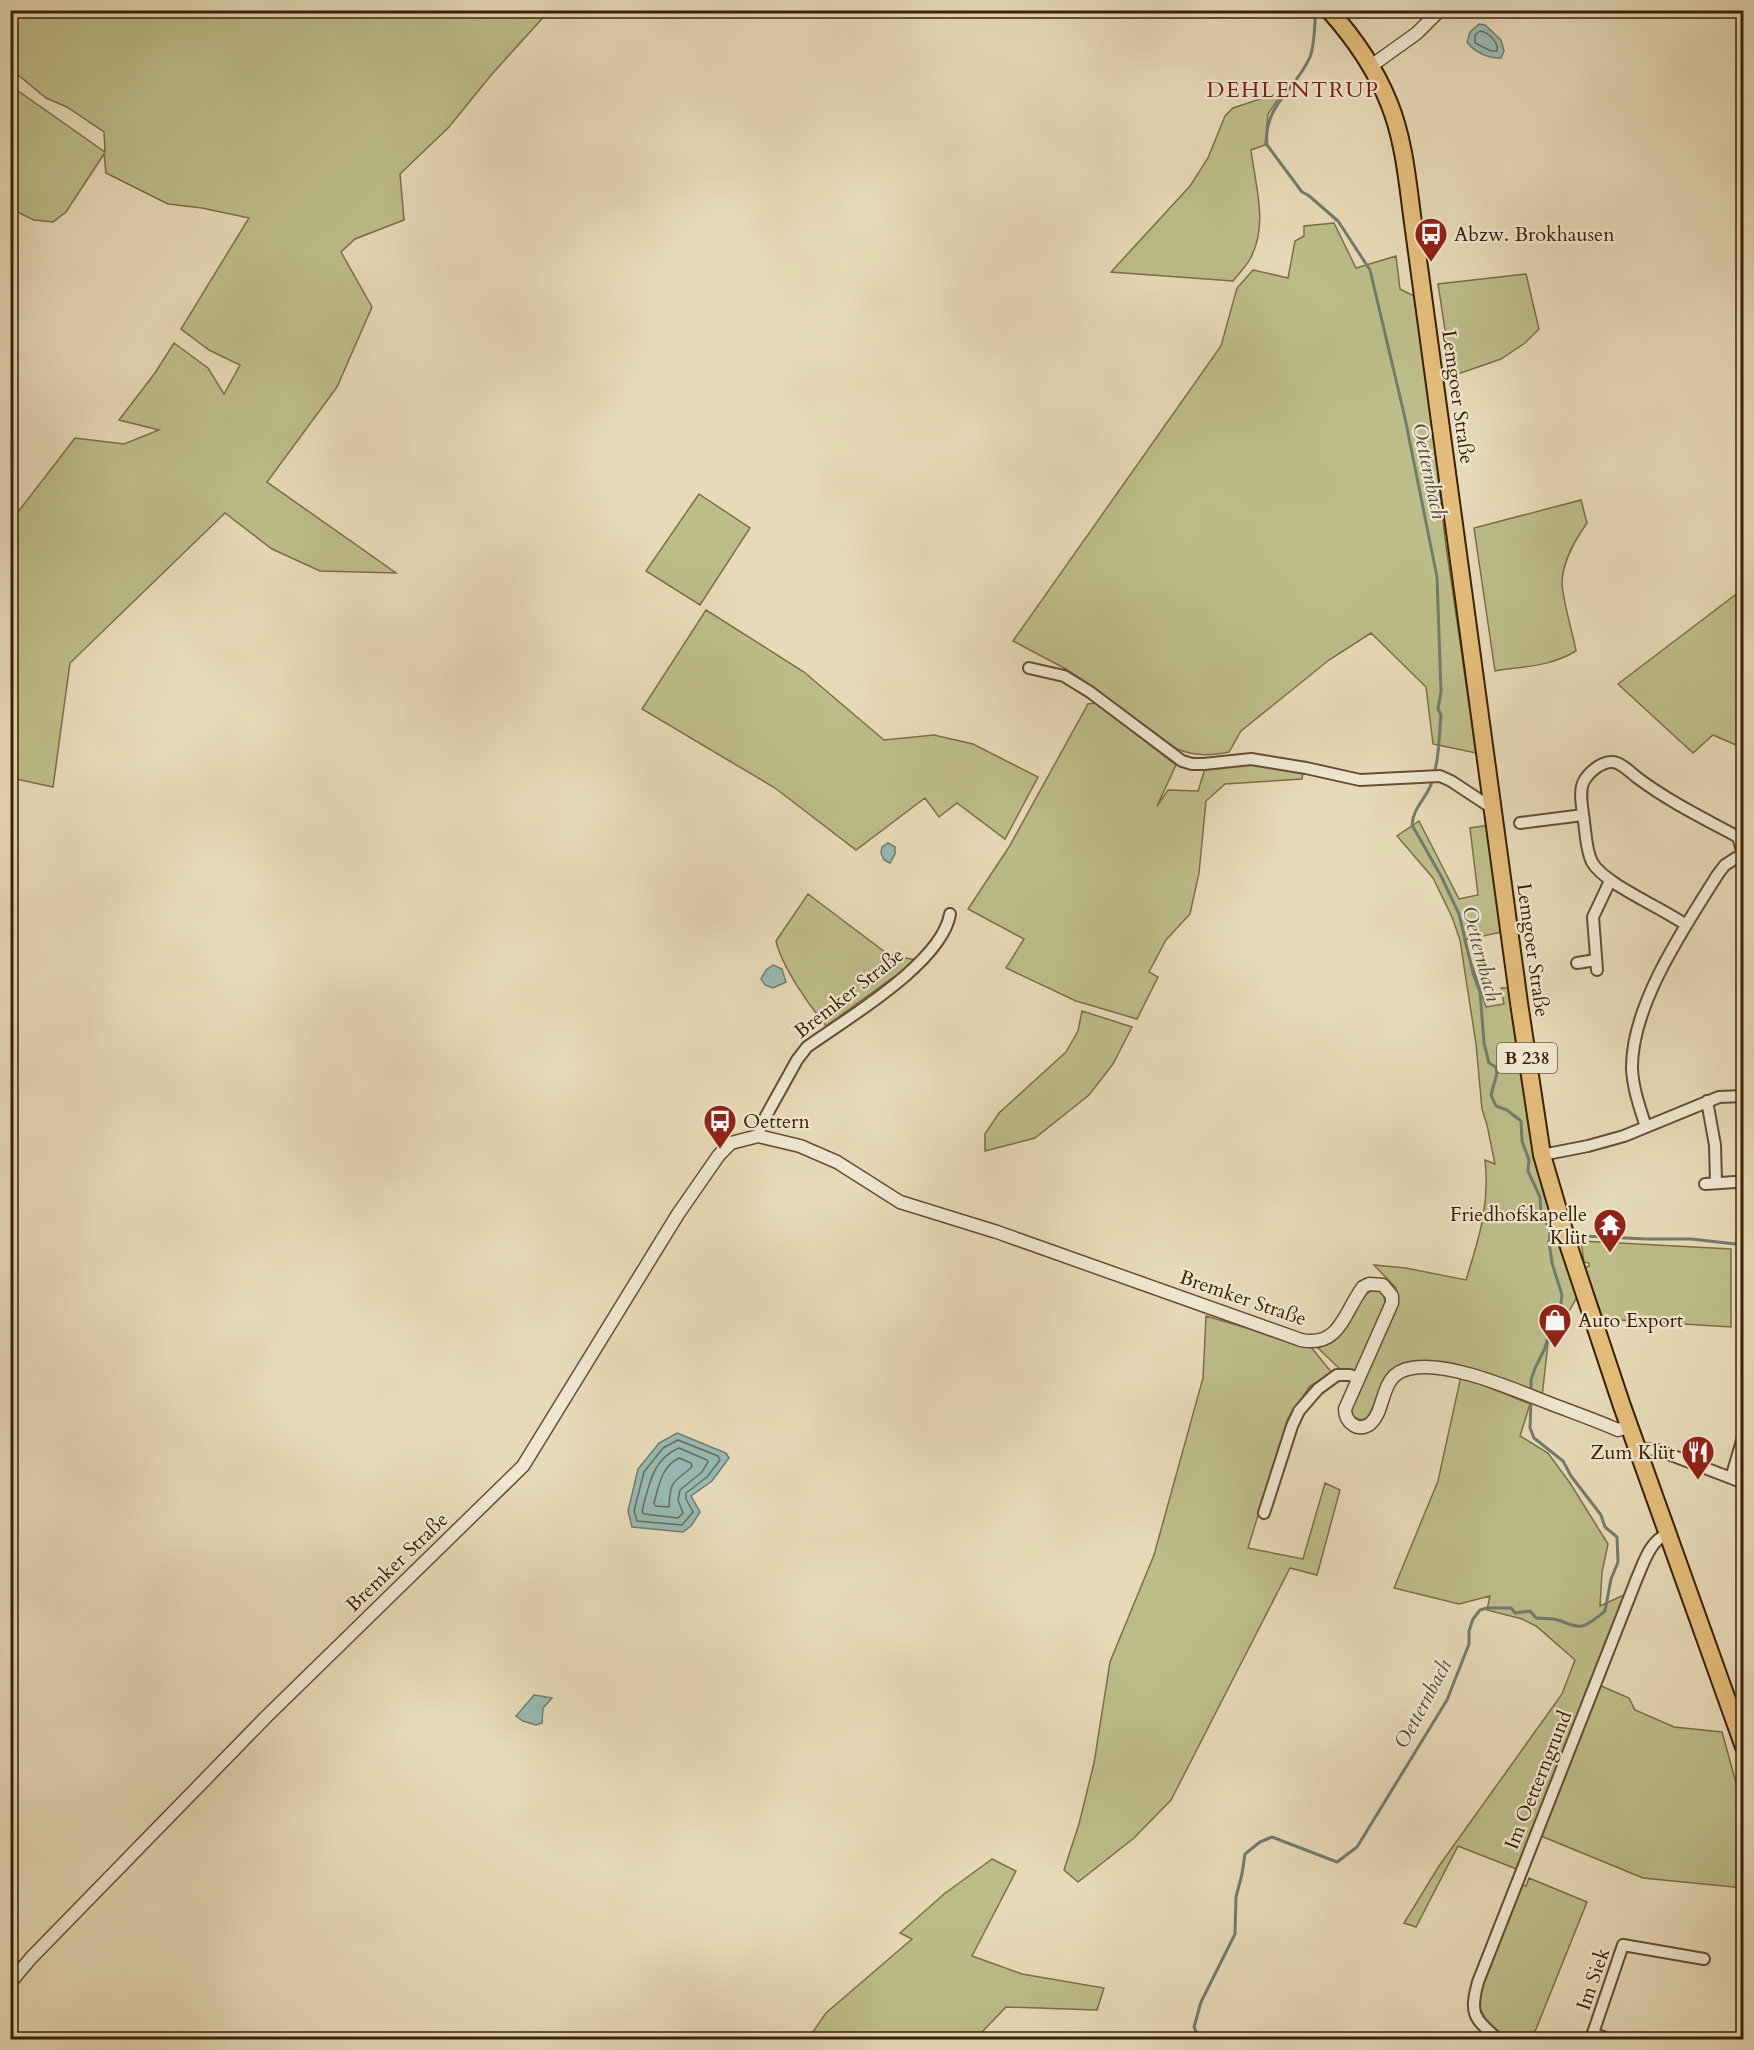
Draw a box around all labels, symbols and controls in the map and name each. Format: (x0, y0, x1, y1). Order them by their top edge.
district label: DEHLENTRUP (1207, 75, 1379, 105)
bus stop icon: Abzw. Brokhausen (1413, 216, 1449, 263)
place label: Abzw. Brokhausen (1454, 221, 1615, 248)
street label: Lemgoer Straße (1435, 328, 1481, 466)
water label: Oetternbach (1405, 420, 1453, 522)
street label: Lemgoer Straße (1510, 881, 1556, 1019)
water label: Oetternbach (1454, 903, 1508, 1005)
street label: Bremker Straße (788, 942, 910, 1044)
road number: B 238 (1497, 1043, 1557, 1073)
bus stop icon: Oettern (702, 1103, 738, 1150)
place label: Oettern (743, 1108, 810, 1135)
place label: Friedhofskapelle Klüt (1450, 1201, 1588, 1251)
temple icon: Friedhofskapelle Klüt (1592, 1207, 1628, 1254)
street label: Bremker Straße (1176, 1264, 1310, 1332)
shop icon: Auto Export (1537, 1302, 1573, 1349)
place label: Auto Export (1578, 1307, 1684, 1334)
restaurant icon: Zum Klüt (1680, 1434, 1716, 1481)
place label: Zum Klüt (1590, 1439, 1676, 1466)
street label: Bremker Straße (340, 1506, 454, 1618)
water label: Oetternbach (1387, 1654, 1459, 1754)
street label: Im Oetterngrund (1498, 1706, 1578, 1853)
street label: Im Siek (1570, 1944, 1616, 2014)

